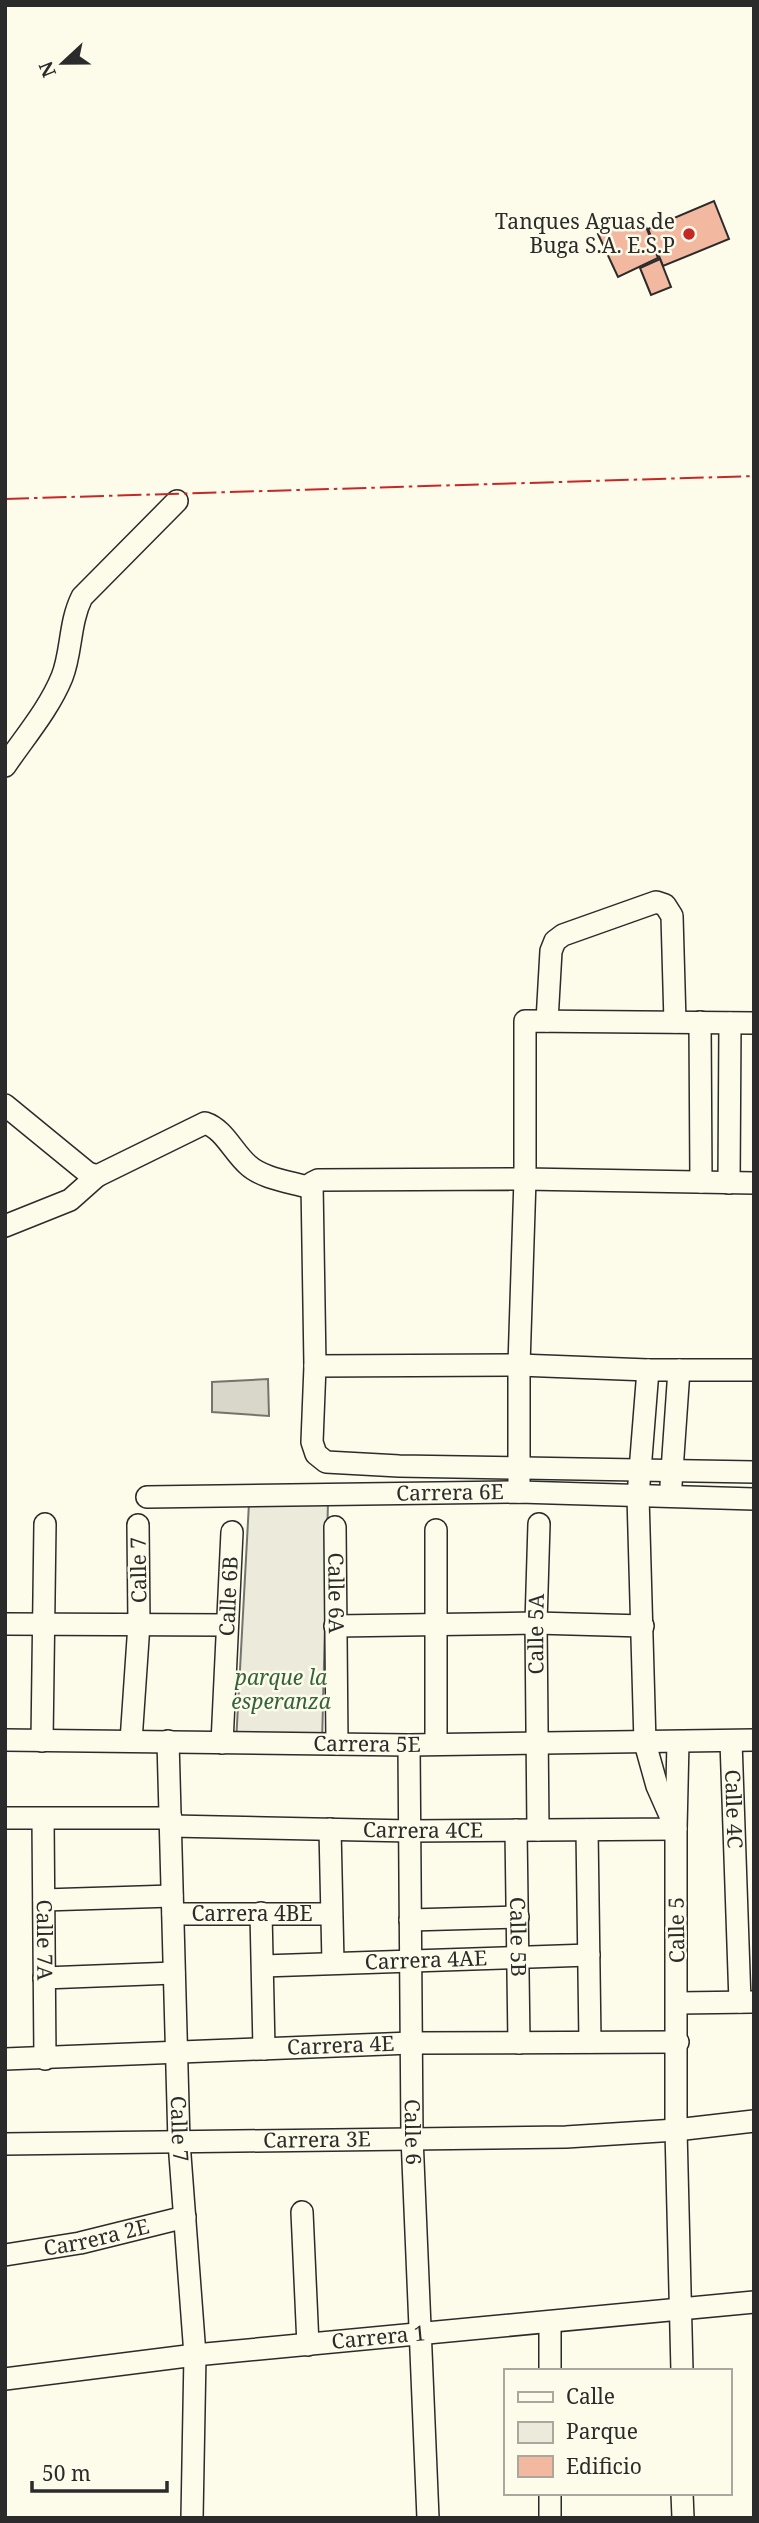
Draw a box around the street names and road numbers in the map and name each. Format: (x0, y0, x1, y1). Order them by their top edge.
street label: Carrera 6E (396, 1477, 504, 1507)
street label: Calle 7 (123, 1537, 153, 1603)
street label: Calle 6A (322, 1552, 351, 1634)
street label: Calle 6B (212, 1556, 244, 1637)
street label: Calle 5A (521, 1593, 550, 1675)
street label: Carrera 5E (313, 1729, 421, 1758)
street label: Calle 4C (719, 1769, 750, 1849)
street label: Carrera 4CE (363, 1815, 483, 1844)
street label: Calle 5B (504, 1897, 533, 1977)
street label: Calle 5 (661, 1897, 691, 1963)
street label: Calle 7A (31, 1899, 59, 1981)
street label: Carrera 4BE (191, 1899, 313, 1927)
street label: Carrera 4AE (364, 1943, 487, 1976)
street label: Carrera 4E (286, 2029, 395, 2061)
street label: Calle 7 (165, 2095, 195, 2163)
street label: Calle 6 (399, 2099, 428, 2166)
street label: Carrera 3E (263, 2124, 371, 2154)
street label: Carrera 2E (41, 2211, 152, 2262)
street label: Carrera 1 (330, 2318, 427, 2355)

